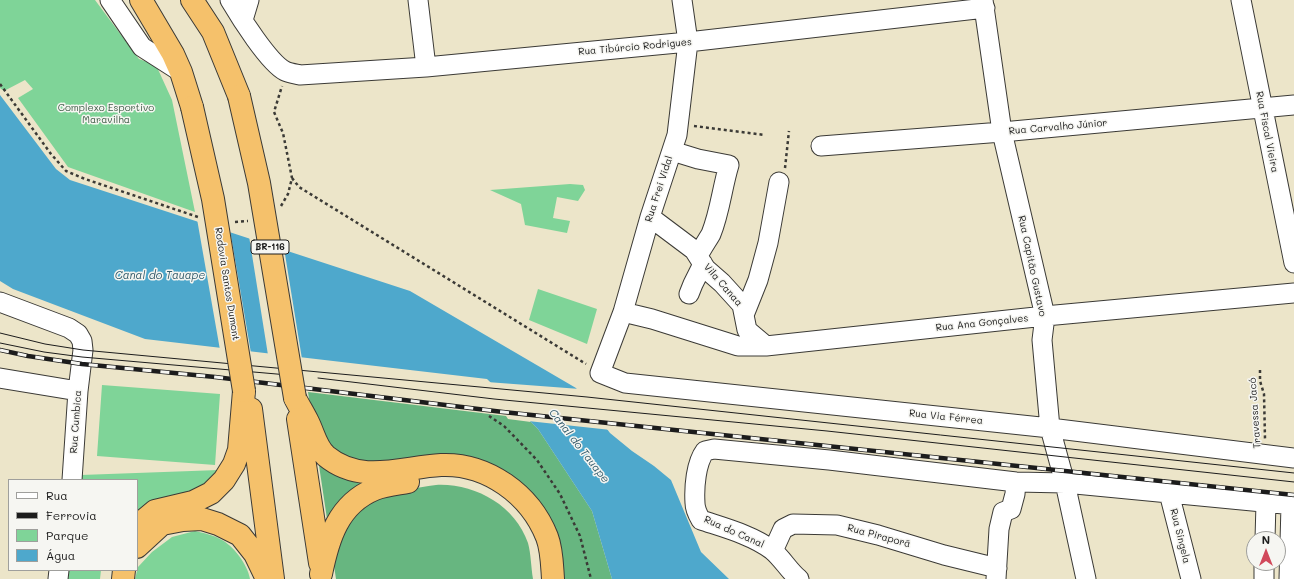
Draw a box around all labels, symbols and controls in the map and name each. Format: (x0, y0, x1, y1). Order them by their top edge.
street label: Rua Tibúrcio Rodrigues (578, 36, 692, 58)
street label: Rua Fiscal Vieira (1253, 90, 1281, 174)
park label: Complexo Esportivo Maravilha (58, 102, 154, 126)
street label: Rua Carvalho Júnior (1008, 117, 1108, 137)
street label: Rua Frei Vidal (643, 154, 675, 224)
street label: Rua Capitão Gustavo (1015, 214, 1049, 318)
street label: Rodovia Santos Dumont (212, 227, 242, 341)
road number: BR-116 (251, 240, 289, 254)
street label: Vila Canaa (701, 261, 745, 309)
water label: Canal do Tauape (115, 269, 205, 283)
street label: Rua Ana Gonçalves (935, 312, 1029, 334)
street label: Travessa Jacó (1247, 377, 1263, 449)
street label: Rua Cumbica (68, 390, 84, 454)
water label: Canal do Tauape (546, 406, 612, 486)
street label: Rua Via Férrea (908, 407, 984, 427)
legend (8, 479, 138, 571)
text: Rua (46, 487, 68, 503)
text: Ferrovia (46, 507, 97, 523)
street label: Rua Singela (1167, 507, 1193, 565)
street label: Rua do Canal (702, 513, 766, 551)
street label: Rua Piraporã (846, 522, 912, 550)
text: Parque (46, 527, 89, 543)
north arrow (1246, 531, 1286, 571)
text: N (1262, 532, 1270, 547)
text: Água (46, 547, 75, 563)

